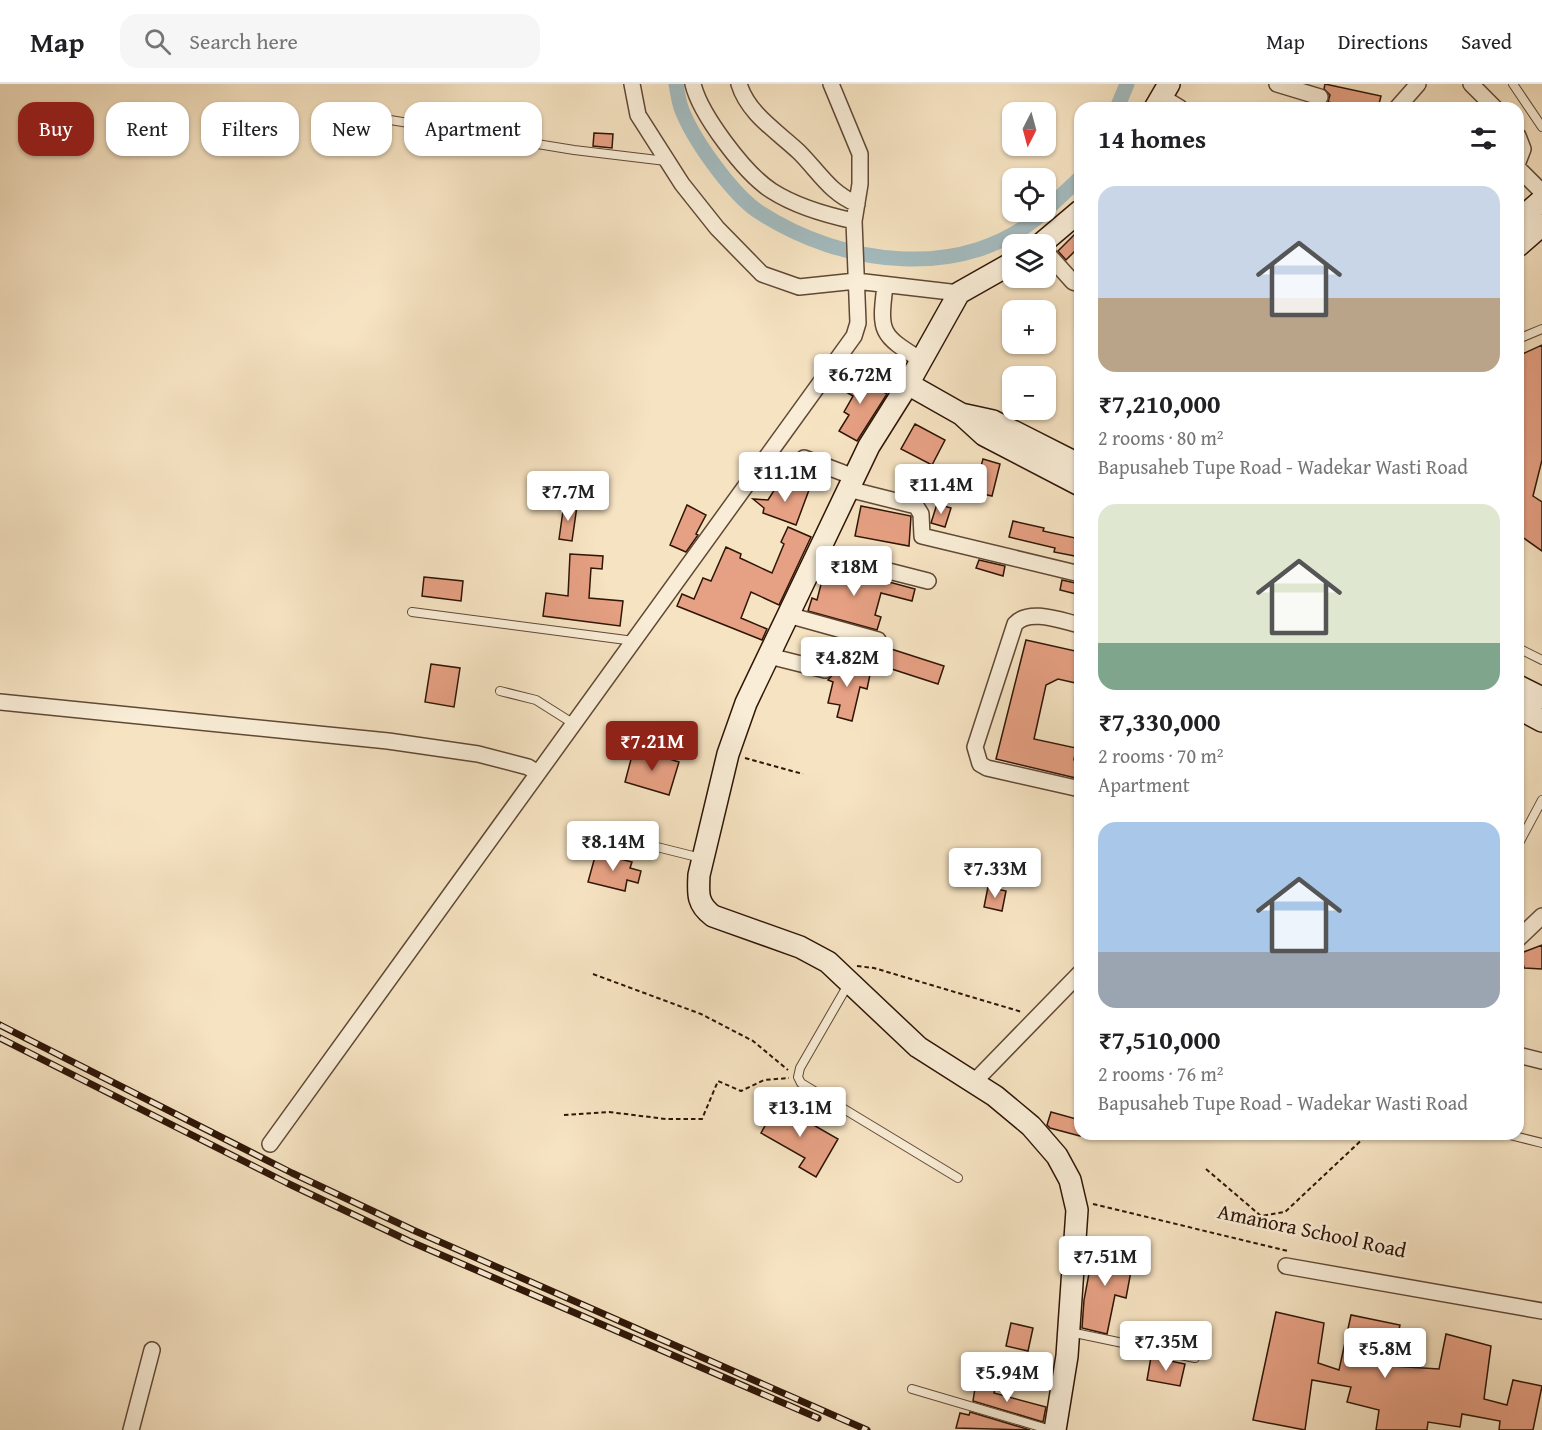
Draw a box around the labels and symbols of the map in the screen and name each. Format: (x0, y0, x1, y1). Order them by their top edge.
north arrow (1002, 102, 1056, 156)
pin: ₹6.72M (811, 354, 909, 405)
pin: ₹11.1M (736, 452, 834, 503)
pin: ₹11.4M (892, 464, 990, 515)
pin: ₹7.7M (526, 471, 610, 522)
pin: ₹18M (818, 546, 890, 597)
pin: ₹4.82M (798, 637, 896, 688)
pin: ₹7.21M (603, 721, 701, 772)
pin: ₹8.14M (564, 821, 662, 872)
pin: ₹7.33M (946, 848, 1044, 899)
pin: ₹13.1M (751, 1087, 849, 1138)
street label: Amanora School Road (1215, 1195, 1410, 1266)
pin: ₹7.51M (1056, 1236, 1154, 1287)
pin: ₹7.35M (1117, 1321, 1215, 1372)
pin: ₹5.8M (1343, 1328, 1427, 1379)
pin: ₹5.94M (958, 1352, 1056, 1403)

